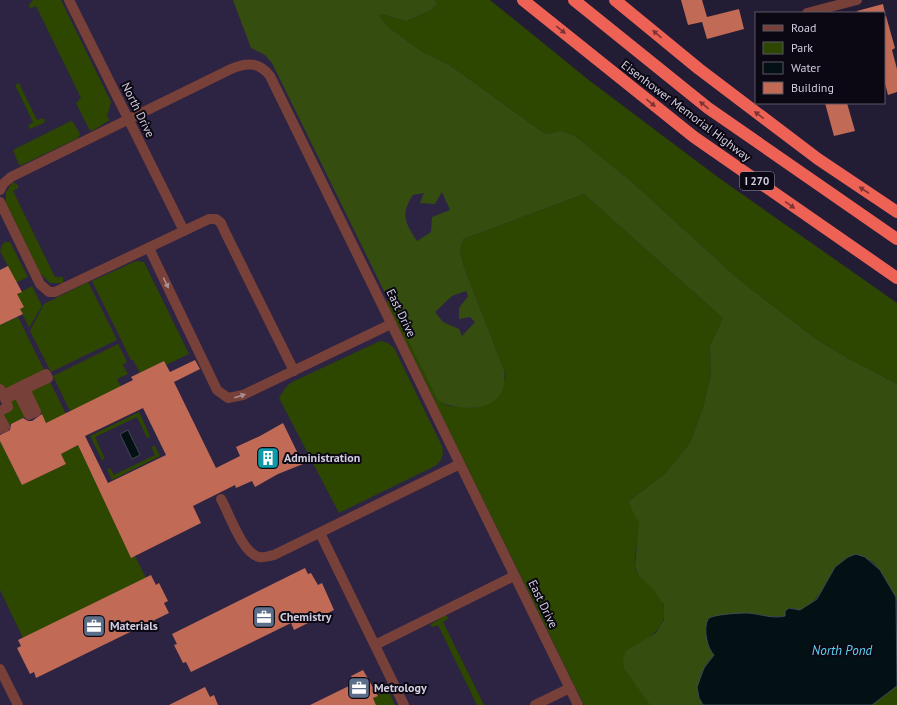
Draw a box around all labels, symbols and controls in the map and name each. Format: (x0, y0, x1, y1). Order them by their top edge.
legend (755, 12, 885, 104)
text: Road (791, 20, 816, 35)
one-way arrow (555, 26, 566, 35)
one-way arrow (651, 30, 662, 39)
text: Park (791, 40, 813, 55)
street label: Eisenhower Memorial Highway (618, 57, 754, 165)
text: Water (791, 60, 821, 75)
street label: North Drive (119, 80, 158, 140)
text: Building (791, 80, 834, 95)
one-way arrow (646, 99, 657, 107)
one-way arrow (698, 101, 709, 110)
one-way arrow (753, 111, 764, 119)
road number: I 270 (740, 172, 774, 190)
one-way arrow (859, 186, 870, 194)
one-way arrow (785, 201, 795, 209)
one-way arrow (163, 278, 169, 289)
street label: East Drive (383, 286, 420, 339)
one-way arrow (234, 393, 246, 399)
building icon: Administration (255, 445, 281, 471)
place label: Administration (284, 450, 360, 465)
street label: East Drive (525, 577, 562, 630)
office icon: Chemistry (251, 604, 277, 630)
place label: Chemistry (280, 609, 332, 624)
office icon: Materials (81, 613, 107, 639)
place label: Materials (110, 618, 158, 633)
water label: North Pond (812, 642, 873, 659)
office icon: Metrology (346, 675, 372, 701)
place label: Metrology (374, 680, 427, 695)

